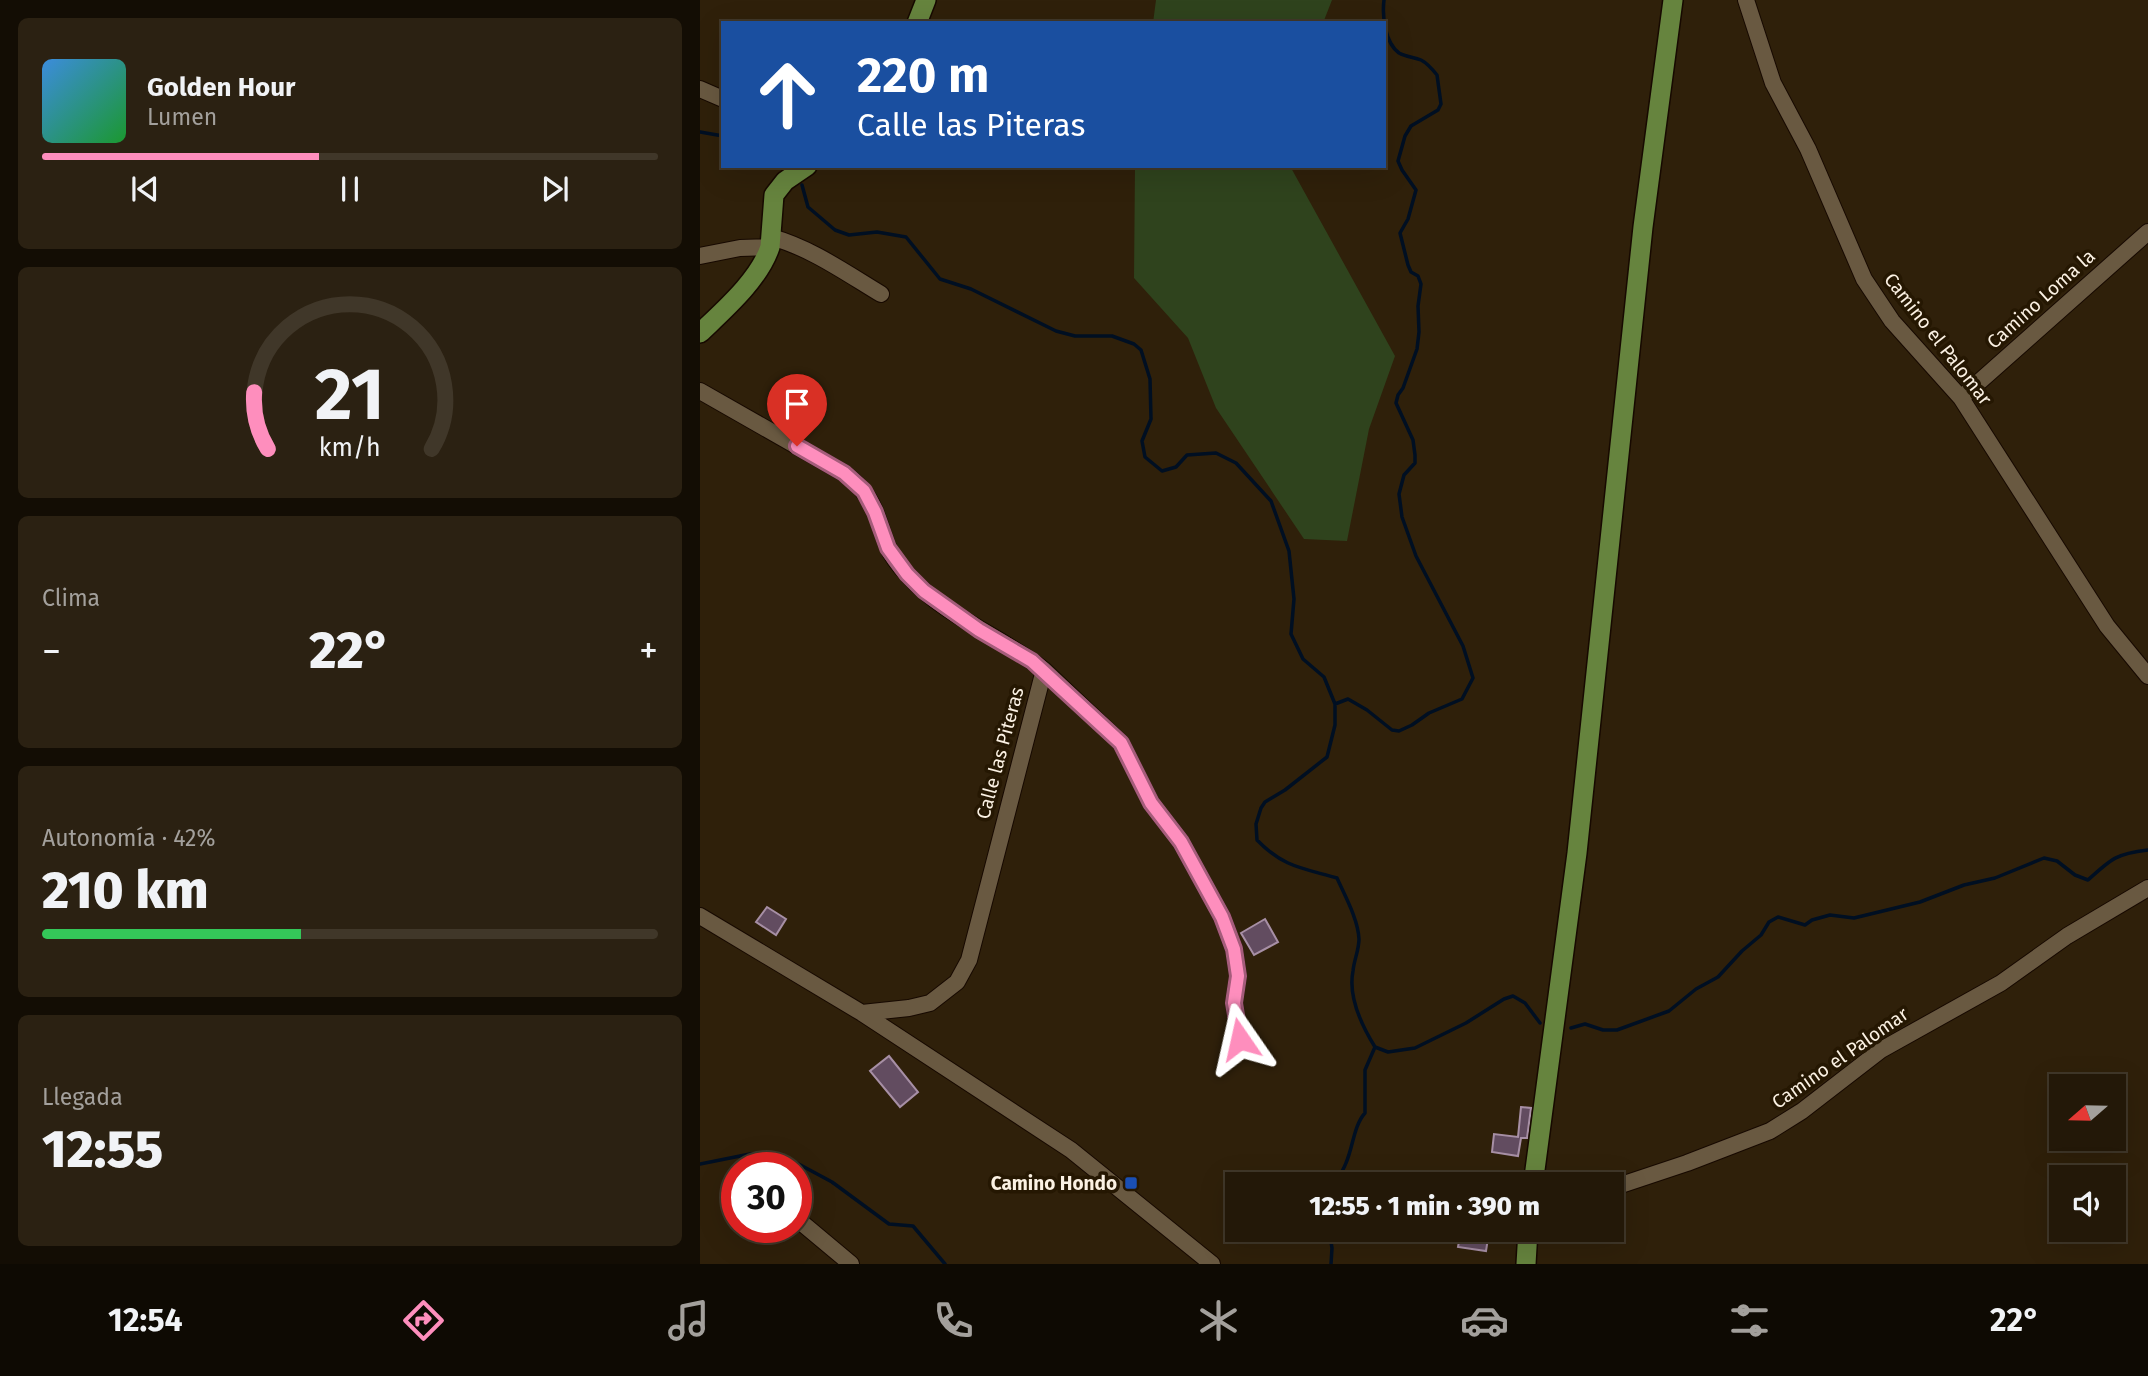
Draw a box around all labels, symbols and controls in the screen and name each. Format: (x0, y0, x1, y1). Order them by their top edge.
text: 220 m (857, 46, 989, 105)
icon: ahead (742, 49, 833, 140)
text: Golden Hour (147, 72, 295, 103)
text: Lumen (147, 103, 217, 131)
text: Calle las Piteras (857, 106, 1085, 144)
icon: previous (126, 170, 164, 208)
icon: pause (331, 170, 369, 208)
icon: next (536, 170, 574, 208)
street label: Camino Loma la (1982, 245, 2100, 353)
street label: Camino el Palomar (1879, 268, 1997, 410)
text: 21 (315, 351, 385, 438)
pin (767, 374, 827, 446)
icon: arrive (778, 385, 816, 423)
text: km/h (319, 433, 381, 463)
text: Clima (42, 584, 100, 612)
text: 22° (309, 619, 391, 682)
text: − (42, 628, 61, 674)
text: + (639, 628, 658, 674)
street label: Calle las Piteras (971, 684, 1029, 821)
text: Autonomía · 42% (42, 824, 215, 852)
text: 210 km (42, 859, 209, 922)
position arrow (1203, 1002, 1277, 1076)
street label: Camino el Palomar (1767, 1002, 1913, 1114)
north arrow (2049, 1074, 2126, 1152)
map controls (2049, 1074, 2126, 1242)
text: Llegada (42, 1083, 123, 1111)
text: 12:55 (42, 1118, 163, 1181)
speed limit sign: 30 (721, 1152, 812, 1243)
button: sound (2049, 1165, 2126, 1242)
place label: Camino Hondo (991, 1172, 1117, 1195)
marker: Camino Hondo (1123, 1175, 1139, 1191)
text: 12:55 · 1 min · 390 m (1309, 1191, 1540, 1222)
icon: directions (399, 1296, 448, 1345)
icon: music (664, 1296, 713, 1345)
icon: phone (929, 1296, 978, 1345)
icon: climate (1194, 1296, 1243, 1345)
icon: car (1460, 1296, 1509, 1345)
icon: filters (1725, 1296, 1774, 1345)
text: 12:54 (108, 1301, 183, 1339)
text: 22° (1990, 1301, 2040, 1339)

